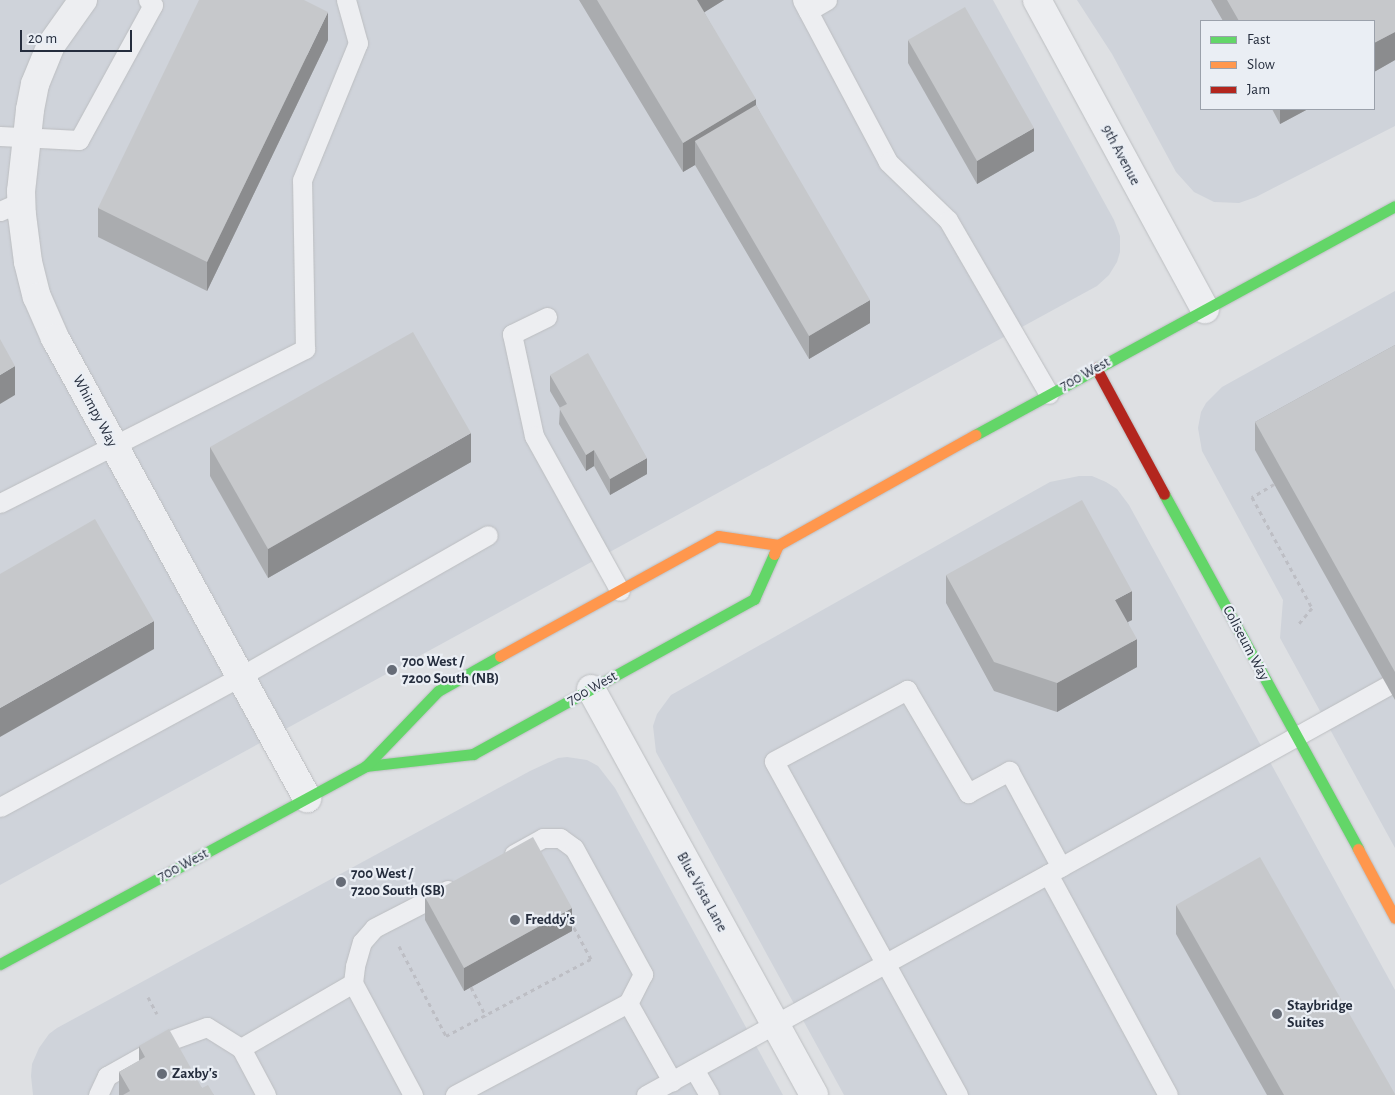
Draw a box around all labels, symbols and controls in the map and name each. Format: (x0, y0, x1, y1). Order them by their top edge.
scale bar (22, 20, 135, 52)
legend (1200, 20, 1375, 110)
text: 20 m (28, 31, 57, 46)
text: Fast (1247, 32, 1270, 47)
text: Slow (1247, 57, 1275, 72)
text: Jam (1247, 82, 1270, 97)
street label: 9th Avenue (1098, 122, 1144, 188)
street label: 700 West (1057, 353, 1113, 395)
street label: Whimpy Way (69, 372, 121, 450)
street label: Coliseum Way (1219, 602, 1273, 684)
place label: 700 West / 7200 South (NB) (402, 652, 499, 687)
marker: 700 West / 7200 South (NB) (386, 664, 398, 676)
street label: 700 West (564, 667, 620, 709)
street label: 700 West (155, 844, 211, 886)
street label: Blue Vista Lane (673, 849, 731, 935)
place label: 700 West / 7200 South (SB) (351, 864, 445, 899)
marker: 700 West / 7200 South (SB) (335, 876, 347, 888)
place label: Freddy's (525, 911, 575, 929)
marker: Freddy's (509, 914, 521, 926)
place label: Staybridge Suites (1287, 996, 1353, 1031)
marker: Staybridge Suites (1271, 1008, 1283, 1020)
place label: Zaxby's (172, 1065, 217, 1083)
marker: Zaxby's (156, 1068, 168, 1080)

